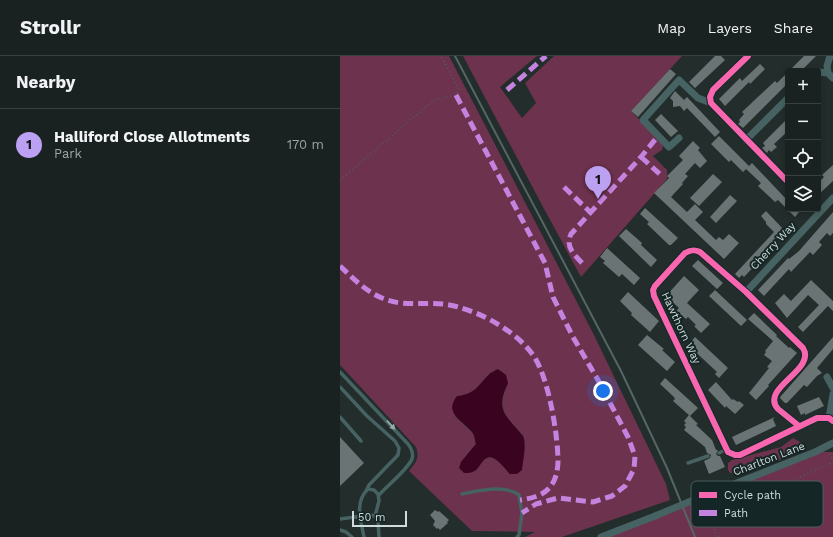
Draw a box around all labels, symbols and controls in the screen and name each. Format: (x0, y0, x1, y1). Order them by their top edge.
text: Strollr (20, 16, 81, 39)
text: Map (657, 20, 686, 36)
text: Layers (708, 20, 752, 36)
text: Share (774, 20, 813, 36)
map controls (785, 68, 821, 212)
button: + (785, 68, 821, 104)
text: Nearby (16, 72, 75, 92)
button: − (785, 104, 821, 140)
text: Halliford Close Allotments (54, 128, 250, 146)
text: 1 (26, 137, 32, 152)
text: 170 m (287, 137, 324, 152)
button: locate (785, 140, 821, 176)
text: Park (54, 146, 82, 161)
pin: 1 (585, 166, 611, 199)
button: layers (785, 176, 821, 212)
street label: Cherry Way (748, 219, 799, 272)
street label: Hawthorn Way (659, 290, 703, 366)
your location (593, 381, 613, 401)
one-way arrow (386, 421, 395, 430)
street label: Charlton Lane (731, 439, 807, 479)
legend (691, 481, 823, 527)
text: Cycle path (724, 489, 781, 502)
text: Path (724, 507, 748, 520)
scale bar (352, 509, 407, 528)
text: 50 m (358, 511, 385, 524)

